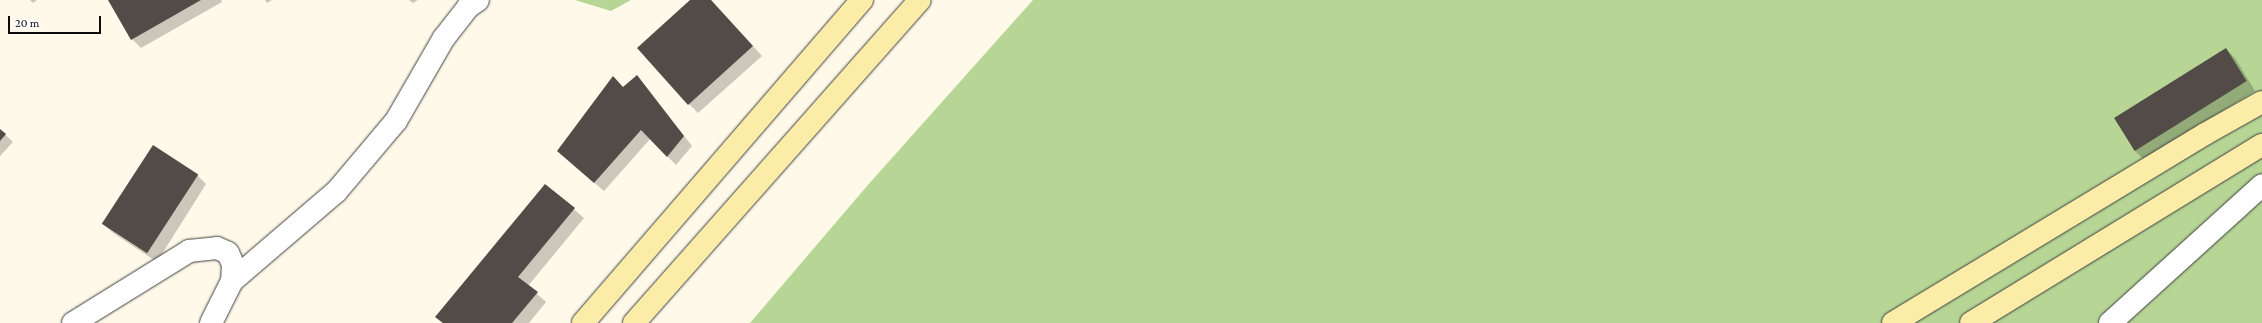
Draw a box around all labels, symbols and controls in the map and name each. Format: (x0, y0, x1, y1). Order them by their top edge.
scale bar (10, 8, 103, 34)
text: 20 m (15, 16, 39, 30)

